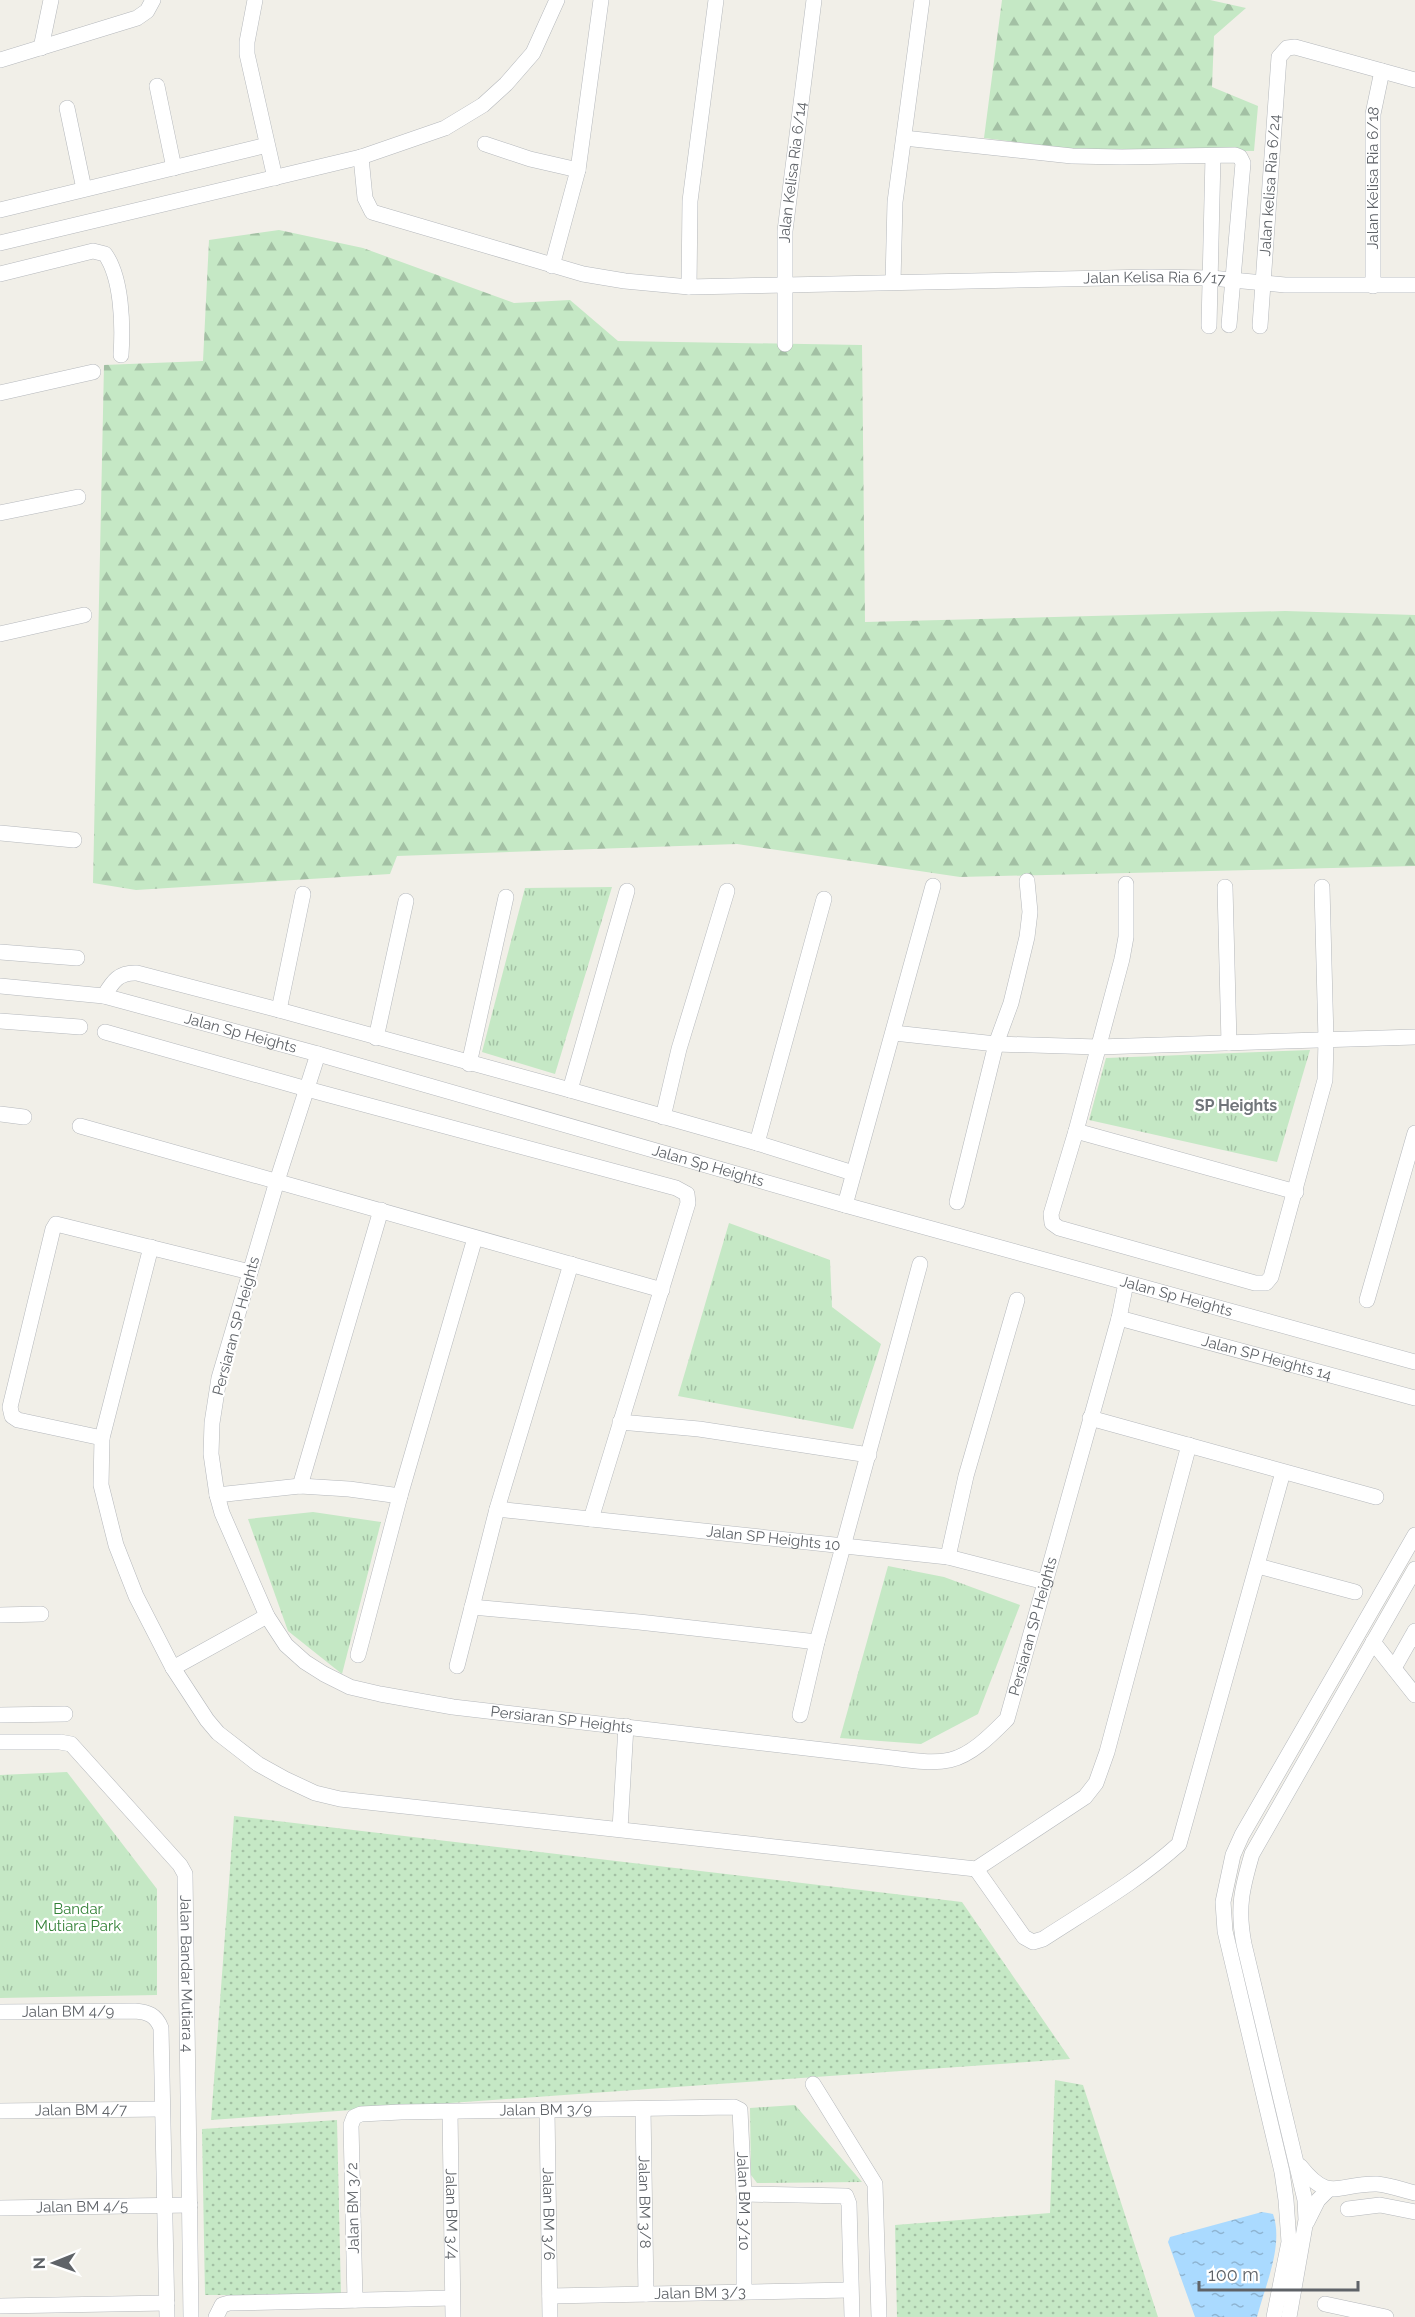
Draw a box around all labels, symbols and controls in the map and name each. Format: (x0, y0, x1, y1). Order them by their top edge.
street label: Jalan Kelisa Ria 6/14 (776, 101, 810, 243)
street label: Jalan Kelisa Ria 6/18 (1364, 105, 1383, 249)
street label: Jalan kelisa Ria 6/24 (1256, 114, 1284, 257)
street label: Jalan Kelisa Ria 6/17 (1083, 268, 1226, 288)
street label: Jalan Sp Heights (182, 1009, 299, 1057)
district label: SP Heights (1195, 1096, 1277, 1115)
street label: Jalan Sp Heights (650, 1141, 766, 1190)
street label: Persiaran SP Heights (209, 1255, 263, 1397)
street label: Jalan Sp Heights (1118, 1272, 1234, 1320)
street label: Jalan SP Heights 14 (1200, 1332, 1334, 1384)
street label: Jalan SP Heights 10 (705, 1522, 841, 1555)
street label: Persiaran SP Heights (1005, 1555, 1061, 1698)
street label: Persiaran SP Heights (490, 1702, 634, 1737)
street label: Jalan Bandar Mutiara 4 (176, 1895, 196, 2052)
park label: Bandar Mutiara Park (35, 1900, 121, 1935)
street label: Jalan BM 4/9 (22, 2002, 115, 2021)
street label: Jalan BM 4/7 (35, 2100, 127, 2120)
street label: Jalan BM 3/9 (499, 2100, 592, 2120)
street label: Jalan BM 3/10 (733, 2151, 753, 2251)
street label: Jalan BM 3/8 (635, 2155, 654, 2249)
street label: Jalan BM 3/2 (343, 2162, 363, 2254)
street label: Jalan BM 3/6 (539, 2167, 558, 2261)
street label: Jalan BM 3/4 (442, 2168, 461, 2260)
street label: Jalan BM 4/5 (36, 2197, 128, 2216)
north arrow (24, 2233, 84, 2293)
scale bar (1199, 2254, 1358, 2292)
text: N (30, 2257, 49, 2270)
text: 100 m (1208, 2264, 1259, 2285)
street label: Jalan BM 3/3 (654, 2283, 746, 2303)

